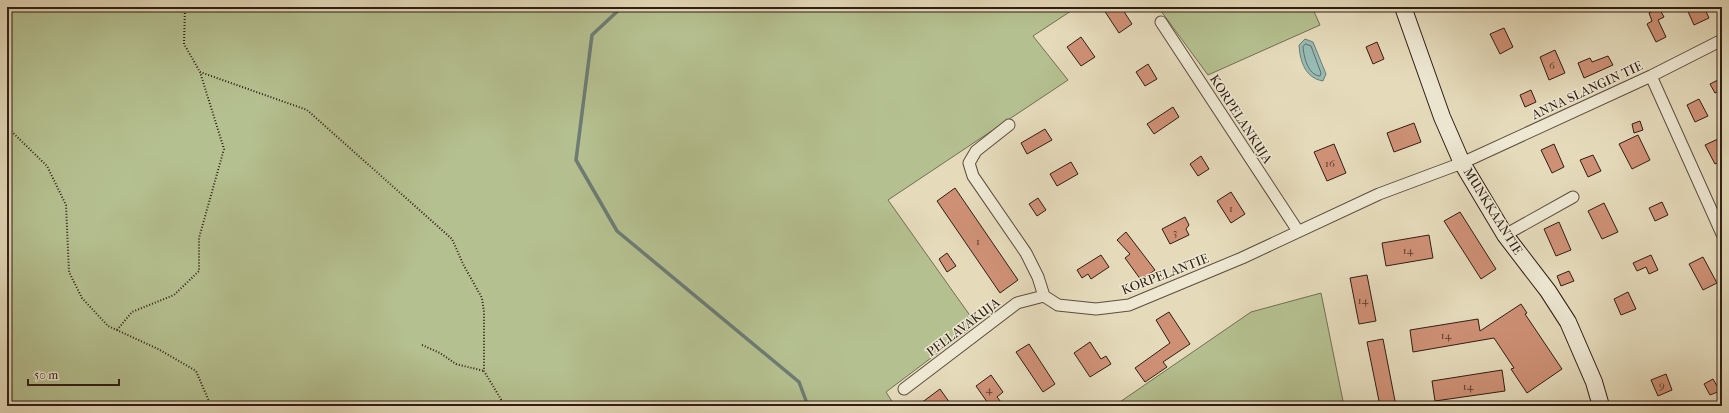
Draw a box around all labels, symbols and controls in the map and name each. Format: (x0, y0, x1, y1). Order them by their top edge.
street label: ANNA SLANGIN TIE (1528, 58, 1645, 123)
house number: 6 (1549, 59, 1555, 72)
street label: KORPELANKUJA (1207, 72, 1276, 167)
house number: 16 (1325, 157, 1335, 170)
street label: MUNKKAANTIE (1460, 165, 1526, 257)
house number: 1 (1229, 202, 1233, 215)
house number: 3 (1173, 226, 1177, 239)
house number: 1 (976, 235, 980, 248)
house number: 14 (1403, 244, 1414, 257)
street label: KORPELANTIE (1119, 250, 1211, 298)
street label: PELLAVAKUJA (923, 294, 1003, 359)
house number: 14 (1358, 294, 1369, 307)
house number: 14 (1441, 329, 1452, 342)
scale bar (28, 361, 119, 387)
text: 50 m (34, 368, 58, 382)
house number: 9 (1659, 379, 1665, 392)
house number: 14 (1463, 380, 1474, 393)
house number: 4 (986, 383, 993, 396)

